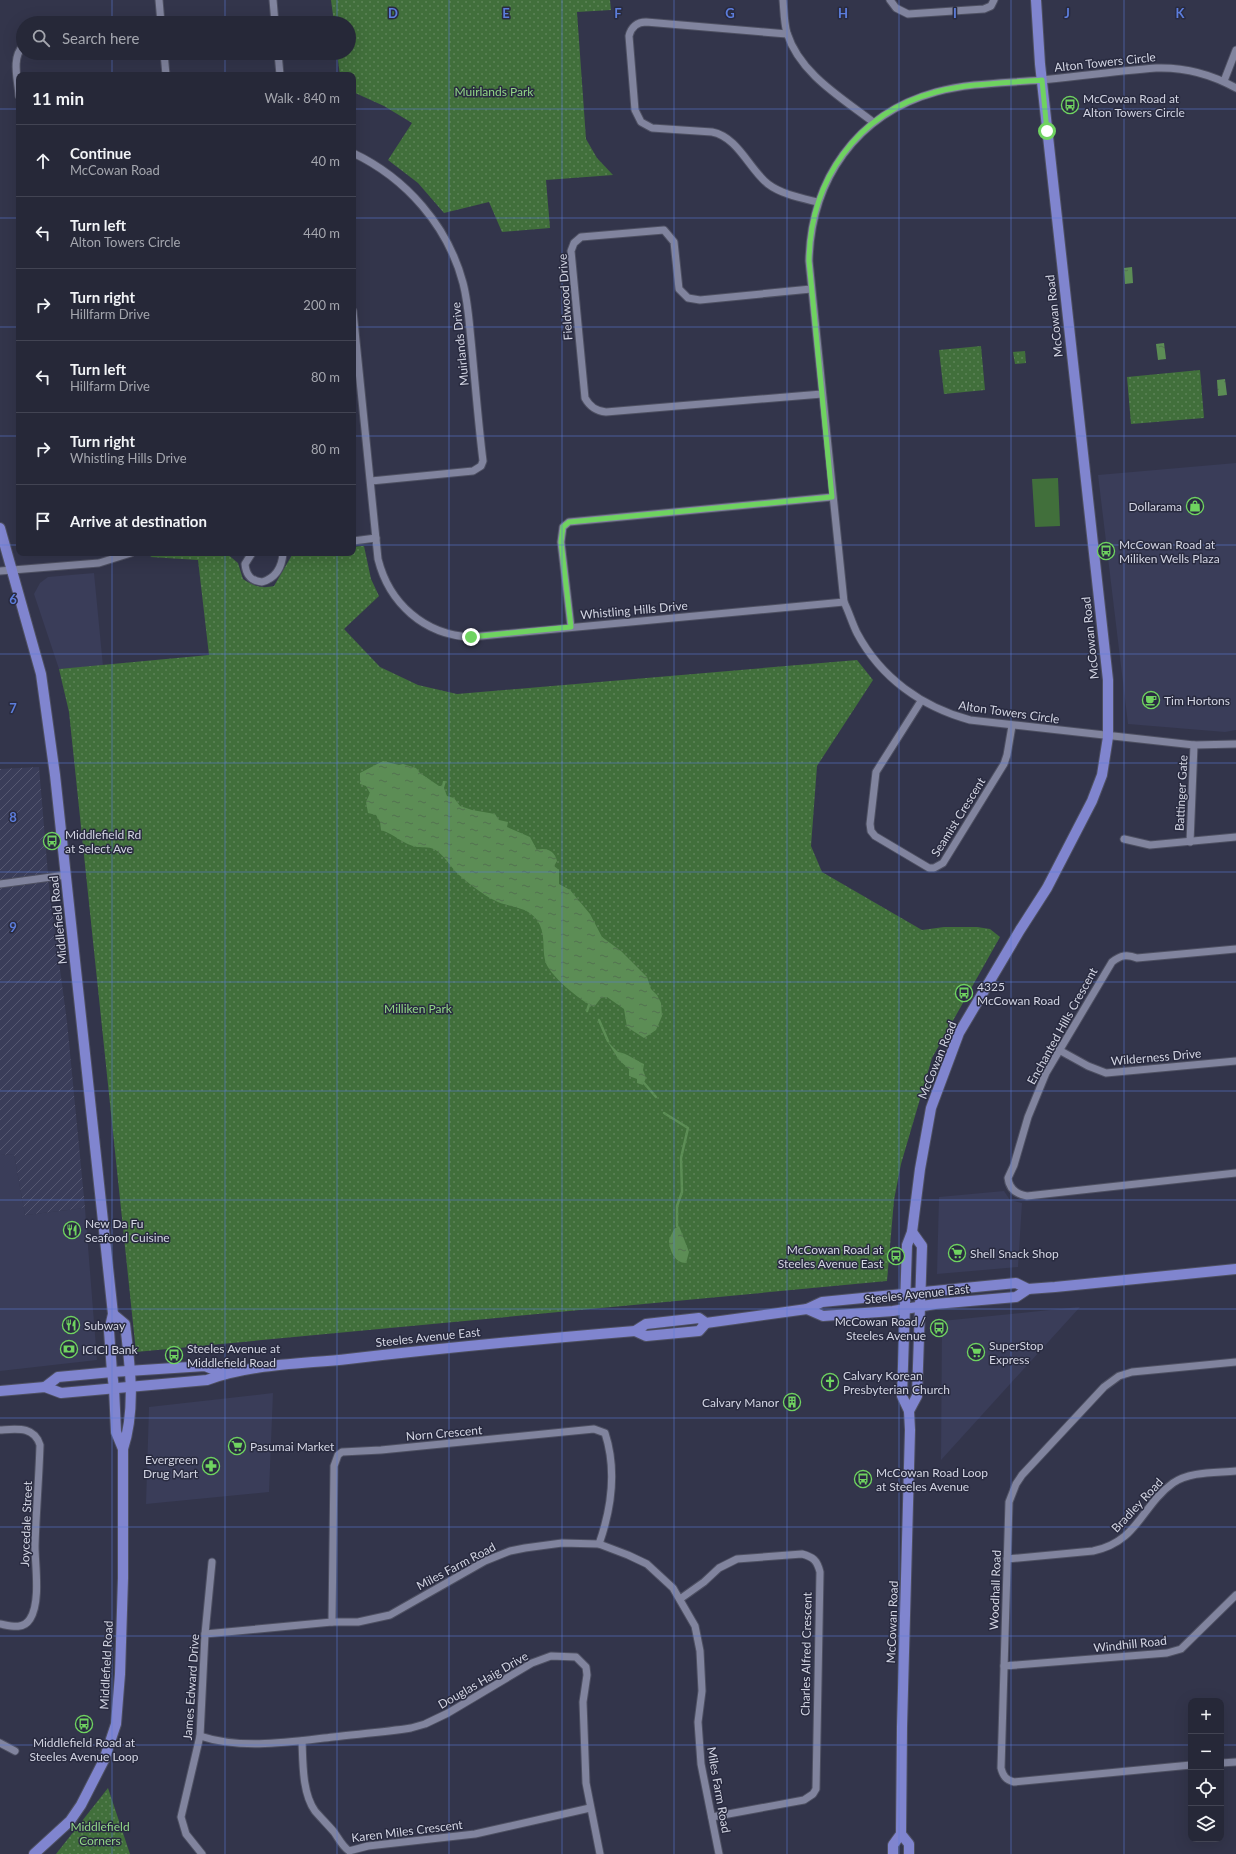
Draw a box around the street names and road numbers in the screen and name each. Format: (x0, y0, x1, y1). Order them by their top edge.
street label: Alton Towers Circle (1054, 49, 1156, 75)
street label: Fieldwood Drive (554, 253, 576, 341)
street label: McCowan Road (1042, 274, 1066, 358)
street label: Muirlands Drive (448, 301, 472, 387)
street label: McCowan Road (1078, 596, 1102, 680)
street label: Whistling Hills Drive (580, 598, 688, 622)
street label: Alton Towers Circle (957, 697, 1061, 727)
street label: Battinger Gate (1172, 755, 1190, 831)
street label: Seamist Crescent (928, 774, 989, 859)
street label: Middlefield Road (46, 875, 70, 965)
street label: Enchanted Hills Crescent (1024, 964, 1101, 1087)
street label: McCowan Road (915, 1019, 959, 1101)
street label: Wilderness Drive (1110, 1046, 1202, 1068)
street label: Steeles Avenue East (864, 1281, 971, 1307)
street label: Steeles Avenue East (375, 1324, 482, 1350)
street label: Norn Crescent (405, 1422, 483, 1444)
street label: Bradley Road (1108, 1475, 1166, 1535)
street label: Joycedale Street (17, 1480, 35, 1567)
street label: Miles Farm Road (414, 1539, 498, 1593)
street label: Woodhall Road (986, 1550, 1004, 1630)
street label: McCowan Road (883, 1580, 901, 1664)
street label: Charles Alfred Crescent (797, 1591, 815, 1716)
street label: Middlefield Road (96, 1620, 116, 1710)
street label: James Edward Drive (180, 1633, 202, 1741)
street label: Windhill Road (1093, 1633, 1167, 1655)
street label: Douglas Haig Drive (435, 1648, 531, 1712)
street label: Miles Farm Road (704, 1746, 734, 1834)
street label: Karen Miles Crescent (351, 1817, 464, 1845)

